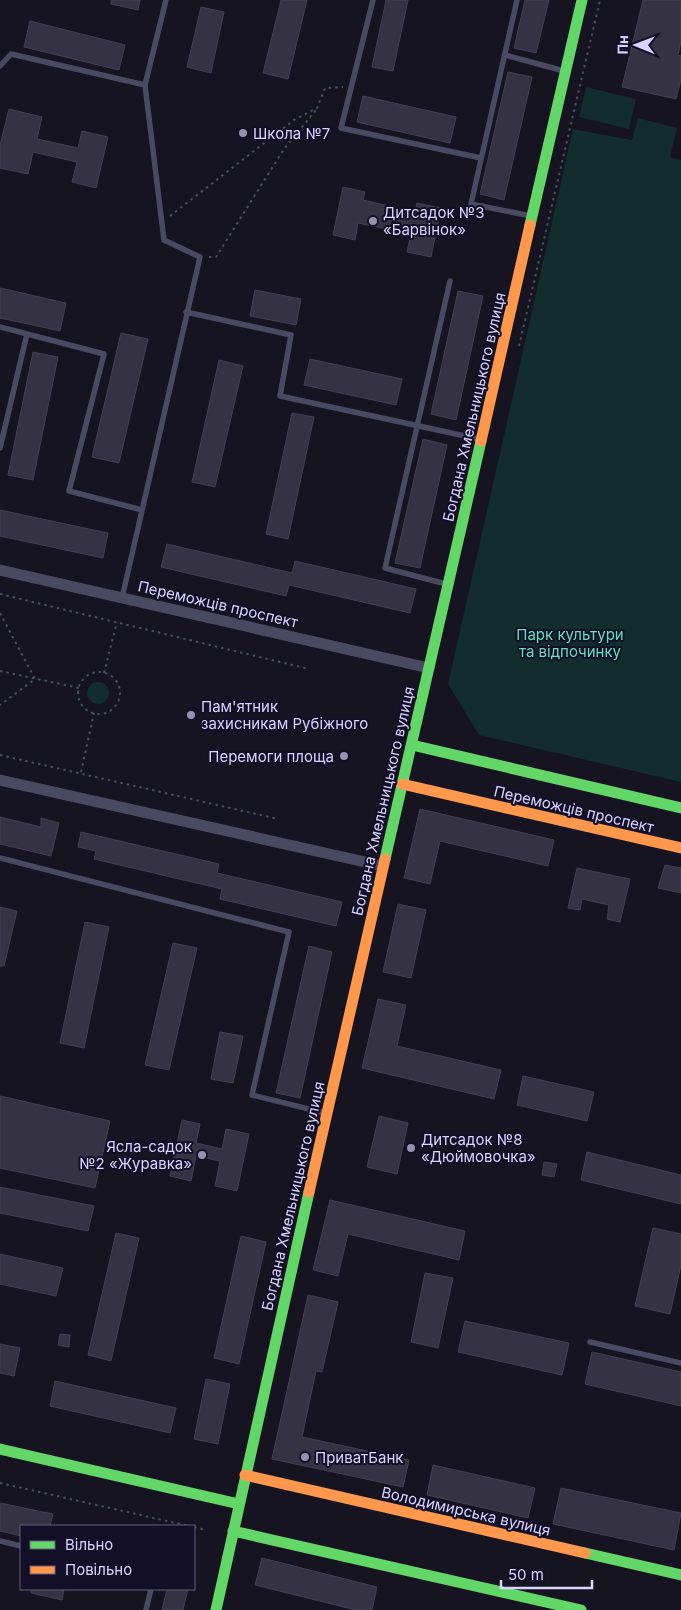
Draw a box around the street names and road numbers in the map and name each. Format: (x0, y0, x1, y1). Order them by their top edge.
street label: Богдана Хмельницького вулиця (438, 291, 510, 523)
street label: Переможців проспект (136, 576, 300, 632)
street label: Богдана Хмельницького вулиця (347, 685, 419, 917)
street label: Переможців проспект (492, 781, 656, 837)
street label: Богдана Хмельницького вулиця (257, 1080, 329, 1312)
street label: Володимирська вулиця (380, 1482, 552, 1540)

